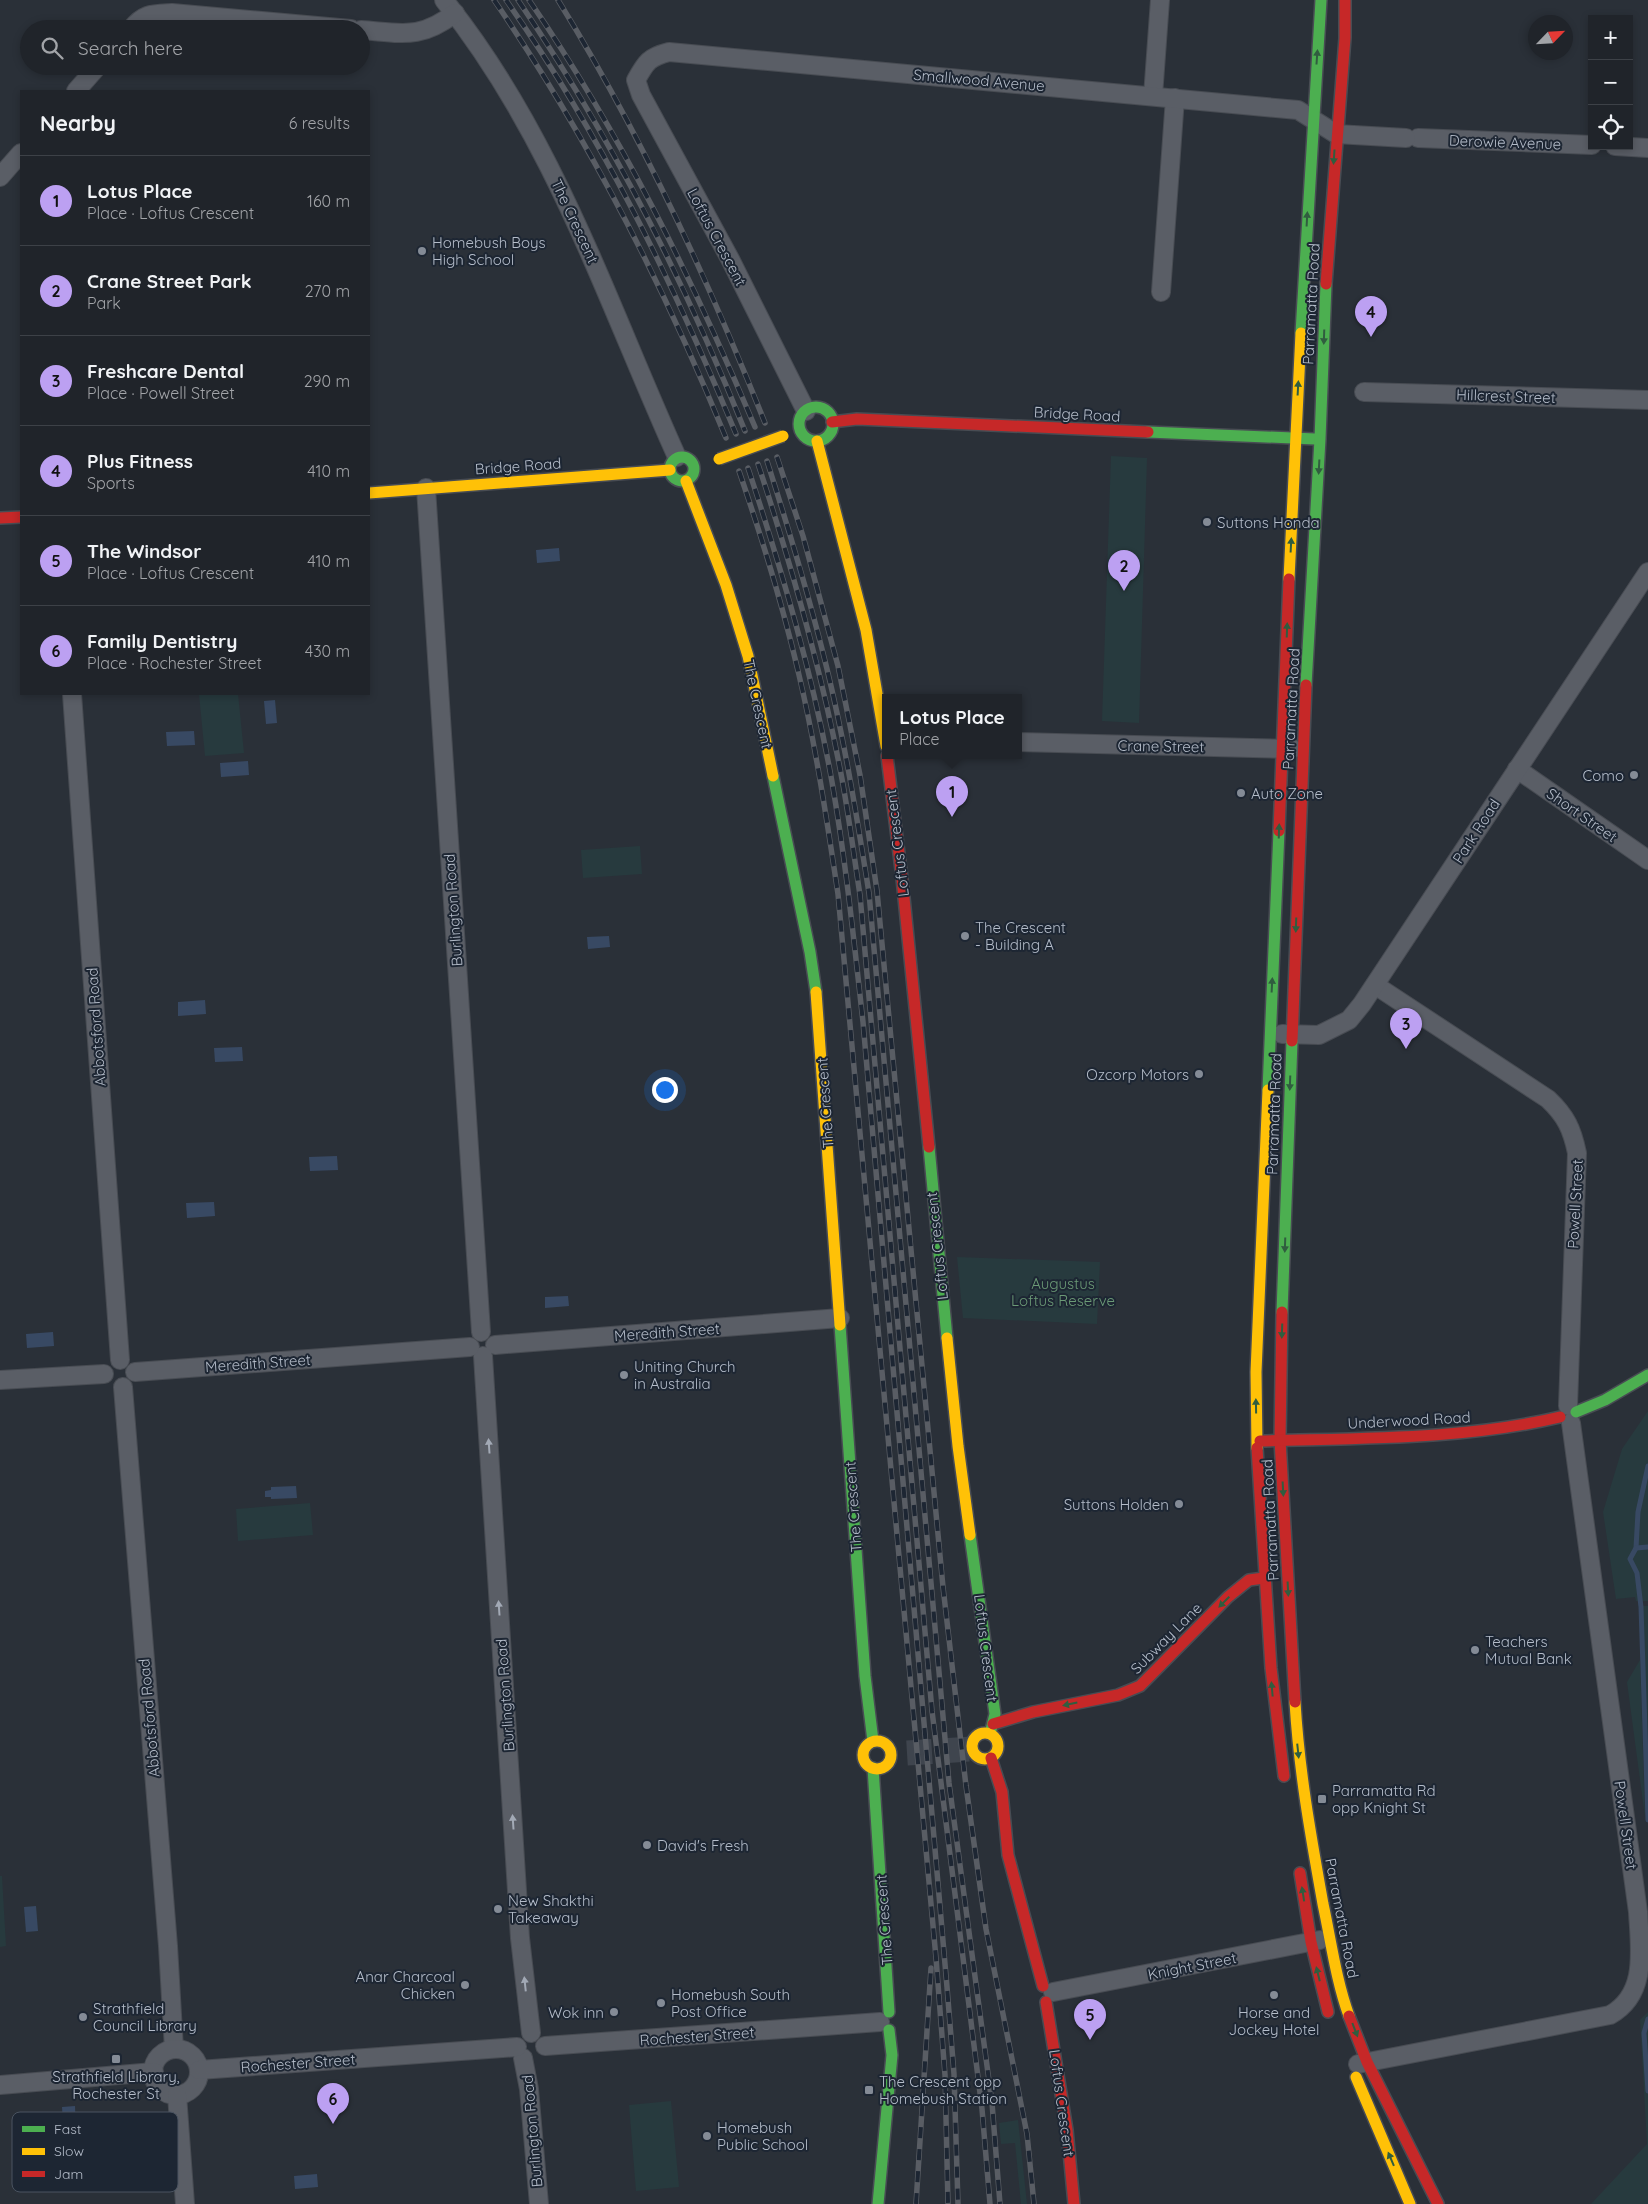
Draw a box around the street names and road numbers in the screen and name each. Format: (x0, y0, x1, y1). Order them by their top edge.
street label: Smallwood Avenue (913, 65, 1045, 95)
street label: Derowie Avenue (1449, 131, 1561, 153)
street label: The Crescent (547, 176, 603, 266)
street label: Loftus Crescent (683, 185, 751, 289)
street label: Parramatta Road (1298, 243, 1324, 365)
street label: Hillcrest Street (1456, 385, 1556, 407)
street label: Bridge Road (1033, 402, 1121, 426)
street label: Bridge Road (474, 453, 562, 479)
street label: Parramatta Road (1278, 648, 1304, 770)
street label: The Crescent (739, 658, 777, 750)
street label: Crane Street (1117, 736, 1205, 756)
street label: Short Street (1543, 784, 1621, 846)
street label: Loftus Crescent (881, 788, 913, 898)
street label: Park Road (1448, 795, 1504, 867)
street label: Burlington Road (440, 853, 466, 967)
street label: Abbotsford Road (82, 967, 110, 1087)
street label: Parramatta Road (1262, 1053, 1286, 1175)
street label: The Crescent (812, 1057, 838, 1149)
street label: Powell Street (1563, 1159, 1587, 1249)
street label: Loftus Crescent (922, 1191, 952, 1301)
street label: Meredith Street (614, 1319, 720, 1345)
street label: Meredith Street (205, 1350, 311, 1376)
street label: Underwood Road (1347, 1407, 1471, 1433)
street label: Parramatta Road (1257, 1459, 1283, 1581)
street label: The Crescent (840, 1461, 866, 1553)
street label: Loftus Crescent (970, 1593, 1002, 1703)
street label: Subway Lane (1126, 1598, 1206, 1678)
street label: Burlington Road (492, 1638, 518, 1752)
street label: Abbotsford Road (134, 1658, 164, 1778)
street label: Powell Street (1610, 1779, 1642, 1871)
street label: Parramatta Road (1321, 1856, 1363, 1980)
street label: The Crescent (871, 1874, 897, 1966)
street label: Knight Street (1146, 1948, 1238, 1984)
street label: Rochester Street (639, 2023, 755, 2049)
street label: Loftus Crescent (1045, 2048, 1079, 2158)
street label: Rochester Street (240, 2050, 356, 2076)
street label: Burlington Road (518, 2074, 546, 2188)

